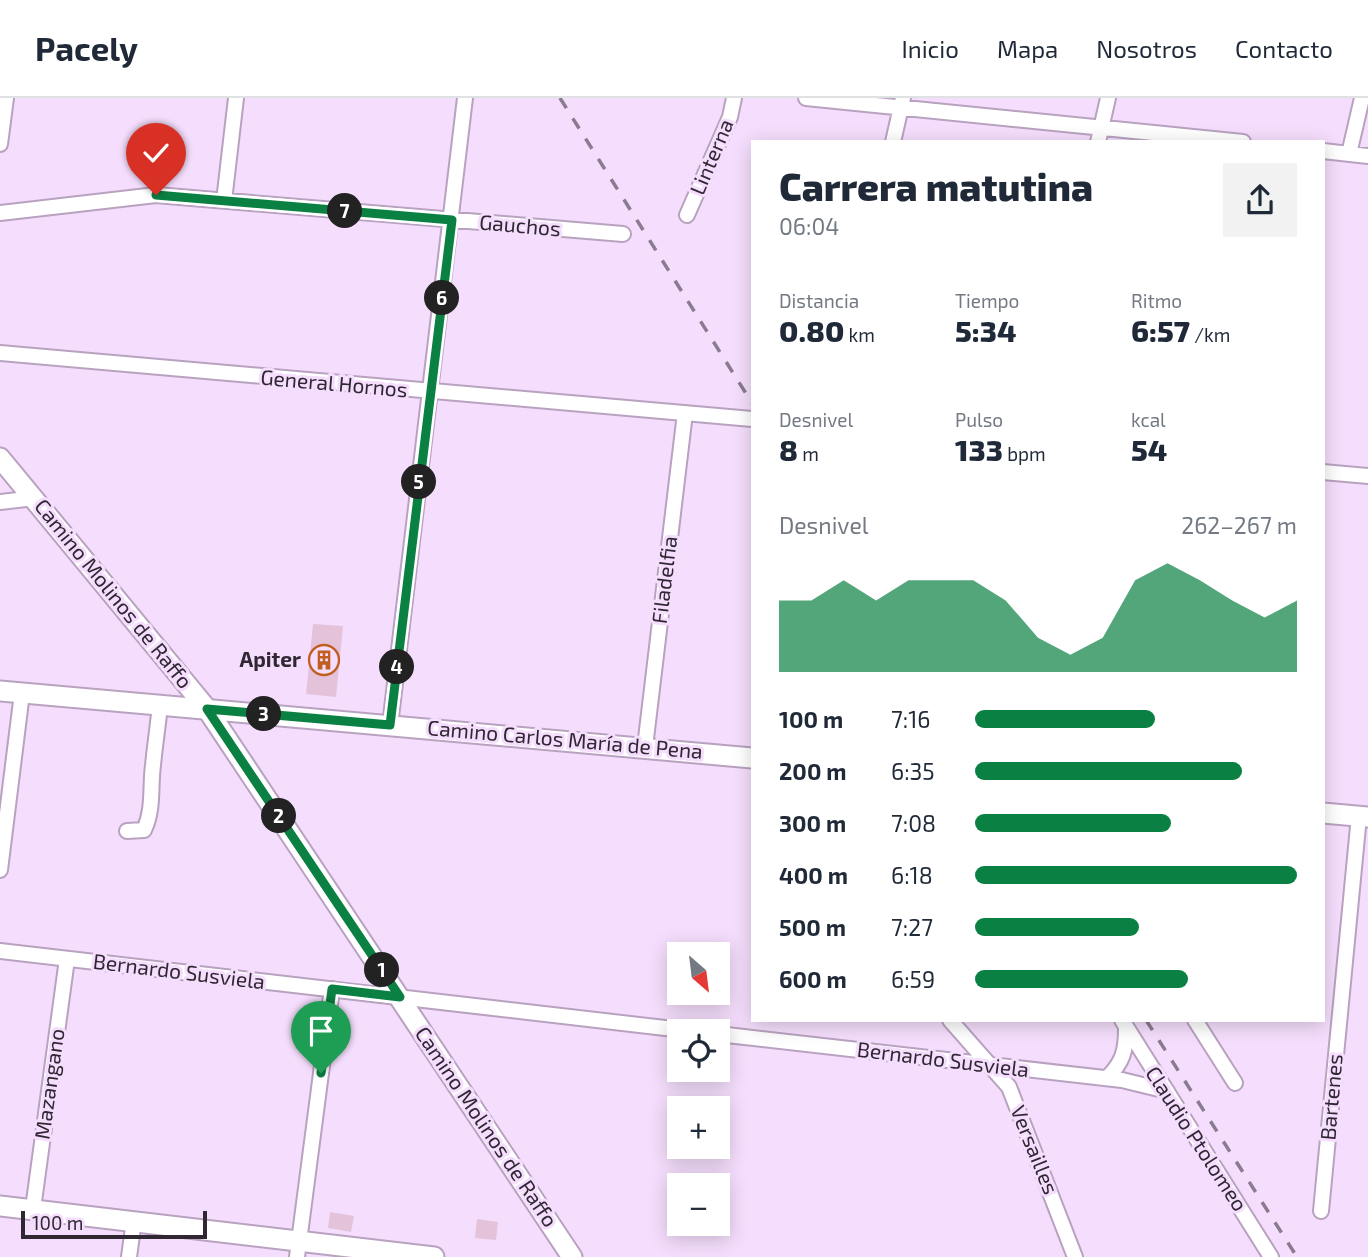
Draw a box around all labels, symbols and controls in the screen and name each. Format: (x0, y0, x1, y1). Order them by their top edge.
text: Pacely (35, 28, 138, 68)
text: Inicio (901, 34, 959, 63)
text: Mapa (997, 34, 1058, 63)
text: Nosotros (1096, 34, 1197, 63)
text: Contacto (1235, 34, 1333, 63)
street label: Linterna (684, 115, 738, 198)
pin (126, 123, 186, 195)
icon: check (137, 134, 175, 172)
text: Carrera matutina (779, 163, 1093, 209)
button: share (1223, 163, 1297, 237)
pin: 7 (328, 194, 362, 228)
text: 7 (339, 199, 350, 222)
street label: Gauchos (478, 208, 562, 241)
text: 06:04 (779, 212, 839, 240)
pin: 6 (424, 280, 460, 316)
text: 6 (436, 286, 447, 309)
text: Distancia (779, 289, 859, 312)
text: Tiempo (955, 289, 1019, 312)
text: Ritmo (1131, 289, 1182, 312)
text: 0.80 (779, 312, 844, 348)
text: 5:34 (955, 312, 1017, 348)
text: 6:57 (1131, 312, 1190, 348)
text: km (844, 323, 875, 346)
text: /km (1190, 323, 1230, 346)
street label: General Hornos (260, 364, 409, 401)
text: Desnivel (779, 408, 853, 431)
text: Pulso (955, 408, 1003, 431)
text: kcal (1131, 408, 1166, 431)
text: 8 (779, 431, 798, 467)
text: 133 (955, 431, 1003, 467)
text: 54 (1131, 431, 1167, 467)
text: m (798, 442, 819, 465)
text: bpm (1003, 442, 1046, 465)
pin: 5 (402, 464, 436, 500)
text: 5 (413, 470, 424, 493)
street label: Camino Molinos de Raffo (30, 493, 198, 693)
text: Desnivel (779, 511, 869, 539)
text: 262–267 m (1181, 511, 1297, 539)
street label: Filadelfia (646, 535, 681, 625)
building icon: Apiter (307, 643, 341, 677)
place label: Apiter (239, 646, 301, 671)
pin: 4 (380, 650, 414, 684)
text: 4 (390, 655, 403, 678)
pin: 3 (246, 696, 282, 732)
text: 3 (258, 702, 269, 725)
text: 100 m (779, 705, 843, 733)
text: 7:16 (891, 705, 931, 733)
street label: Camino Carlos María de Pena (426, 714, 704, 763)
text: 200 m (779, 757, 847, 785)
text: 6:35 (891, 757, 935, 785)
pin: 2 (262, 798, 296, 834)
text: 2 (273, 804, 284, 827)
text: 300 m (779, 809, 846, 837)
text: 7:08 (891, 809, 936, 837)
text: 400 m (779, 861, 848, 889)
text: 6:18 (891, 861, 933, 889)
text: 500 m (779, 913, 846, 941)
text: 7:27 (891, 913, 933, 941)
north arrow (667, 942, 730, 1004)
map controls (667, 942, 730, 1236)
street label: Bernardo Susviela (92, 948, 267, 993)
pin: 1 (364, 952, 400, 988)
text: 1 (377, 958, 386, 981)
text: 600 m (779, 965, 847, 993)
text: 6:59 (891, 965, 935, 993)
pin (291, 1001, 351, 1073)
icon: arrive (302, 1012, 340, 1050)
button: locate (667, 1019, 730, 1082)
street label: Camino Molinos de Raffo (411, 1021, 564, 1231)
street label: Mazangano (28, 1027, 69, 1141)
street label: Bernardo Susviela (856, 1036, 1031, 1081)
street label: Bartenes (1314, 1053, 1347, 1141)
street label: Claudio Ptolomeo (1141, 1061, 1253, 1215)
button: + (667, 1096, 730, 1159)
street label: Versailles (1006, 1101, 1064, 1197)
button: − (667, 1173, 730, 1236)
scale bar (21, 1208, 206, 1240)
text: 100 m (32, 1211, 83, 1234)

